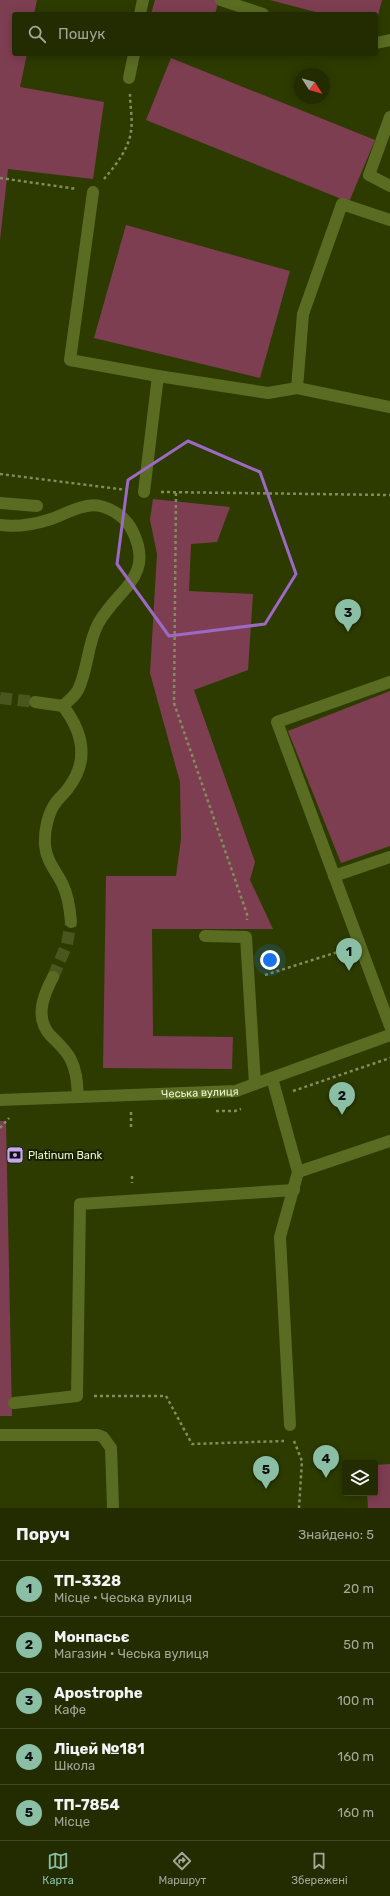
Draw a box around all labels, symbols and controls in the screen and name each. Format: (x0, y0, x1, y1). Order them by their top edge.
search box (12, 12, 378, 56)
icon: search (26, 23, 48, 45)
text: Пошук (58, 25, 105, 43)
north arrow (294, 68, 330, 104)
pin: 3 (335, 599, 361, 632)
pin: 1 (336, 938, 362, 971)
your location (260, 950, 280, 970)
pin: 2 (329, 1082, 355, 1115)
street label: Чеська вулиця (161, 1084, 239, 1100)
bank icon: Platinum Bank (5, 1145, 25, 1165)
place label: Platinum Bank (28, 1149, 103, 1162)
pin: 4 (313, 1445, 339, 1478)
pin: 5 (253, 1456, 279, 1489)
map controls (342, 1460, 378, 1496)
button: layers (342, 1460, 378, 1496)
text: Поруч (16, 1524, 70, 1544)
text: Знайдено: 5 (298, 1527, 374, 1542)
text: ТП-3328 (54, 1572, 121, 1590)
text: 1 (26, 1581, 32, 1596)
text: 20 m (343, 1581, 374, 1596)
text: Місце · Чеська вулиця (54, 1590, 192, 1605)
text: Монпасьє (54, 1628, 130, 1646)
text: 2 (25, 1637, 33, 1652)
text: 50 m (343, 1637, 374, 1652)
text: Магазин · Чеська вулиця (54, 1646, 209, 1661)
text: Apostrophe (54, 1684, 143, 1702)
text: 3 (25, 1693, 33, 1708)
text: 100 m (337, 1693, 374, 1708)
text: Кафе (54, 1702, 86, 1717)
text: Ліцей №181 (54, 1740, 145, 1758)
text: 4 (25, 1749, 33, 1764)
text: 160 m (338, 1749, 374, 1764)
text: Школа (54, 1758, 95, 1773)
text: ТП-7854 (54, 1796, 120, 1814)
text: 5 (25, 1805, 33, 1820)
text: 160 m (338, 1805, 374, 1820)
text: Місце (54, 1814, 90, 1829)
tab: Карта (42, 1850, 74, 1887)
tab: Маршрут (158, 1850, 206, 1887)
tab: Збережені (291, 1850, 348, 1887)

